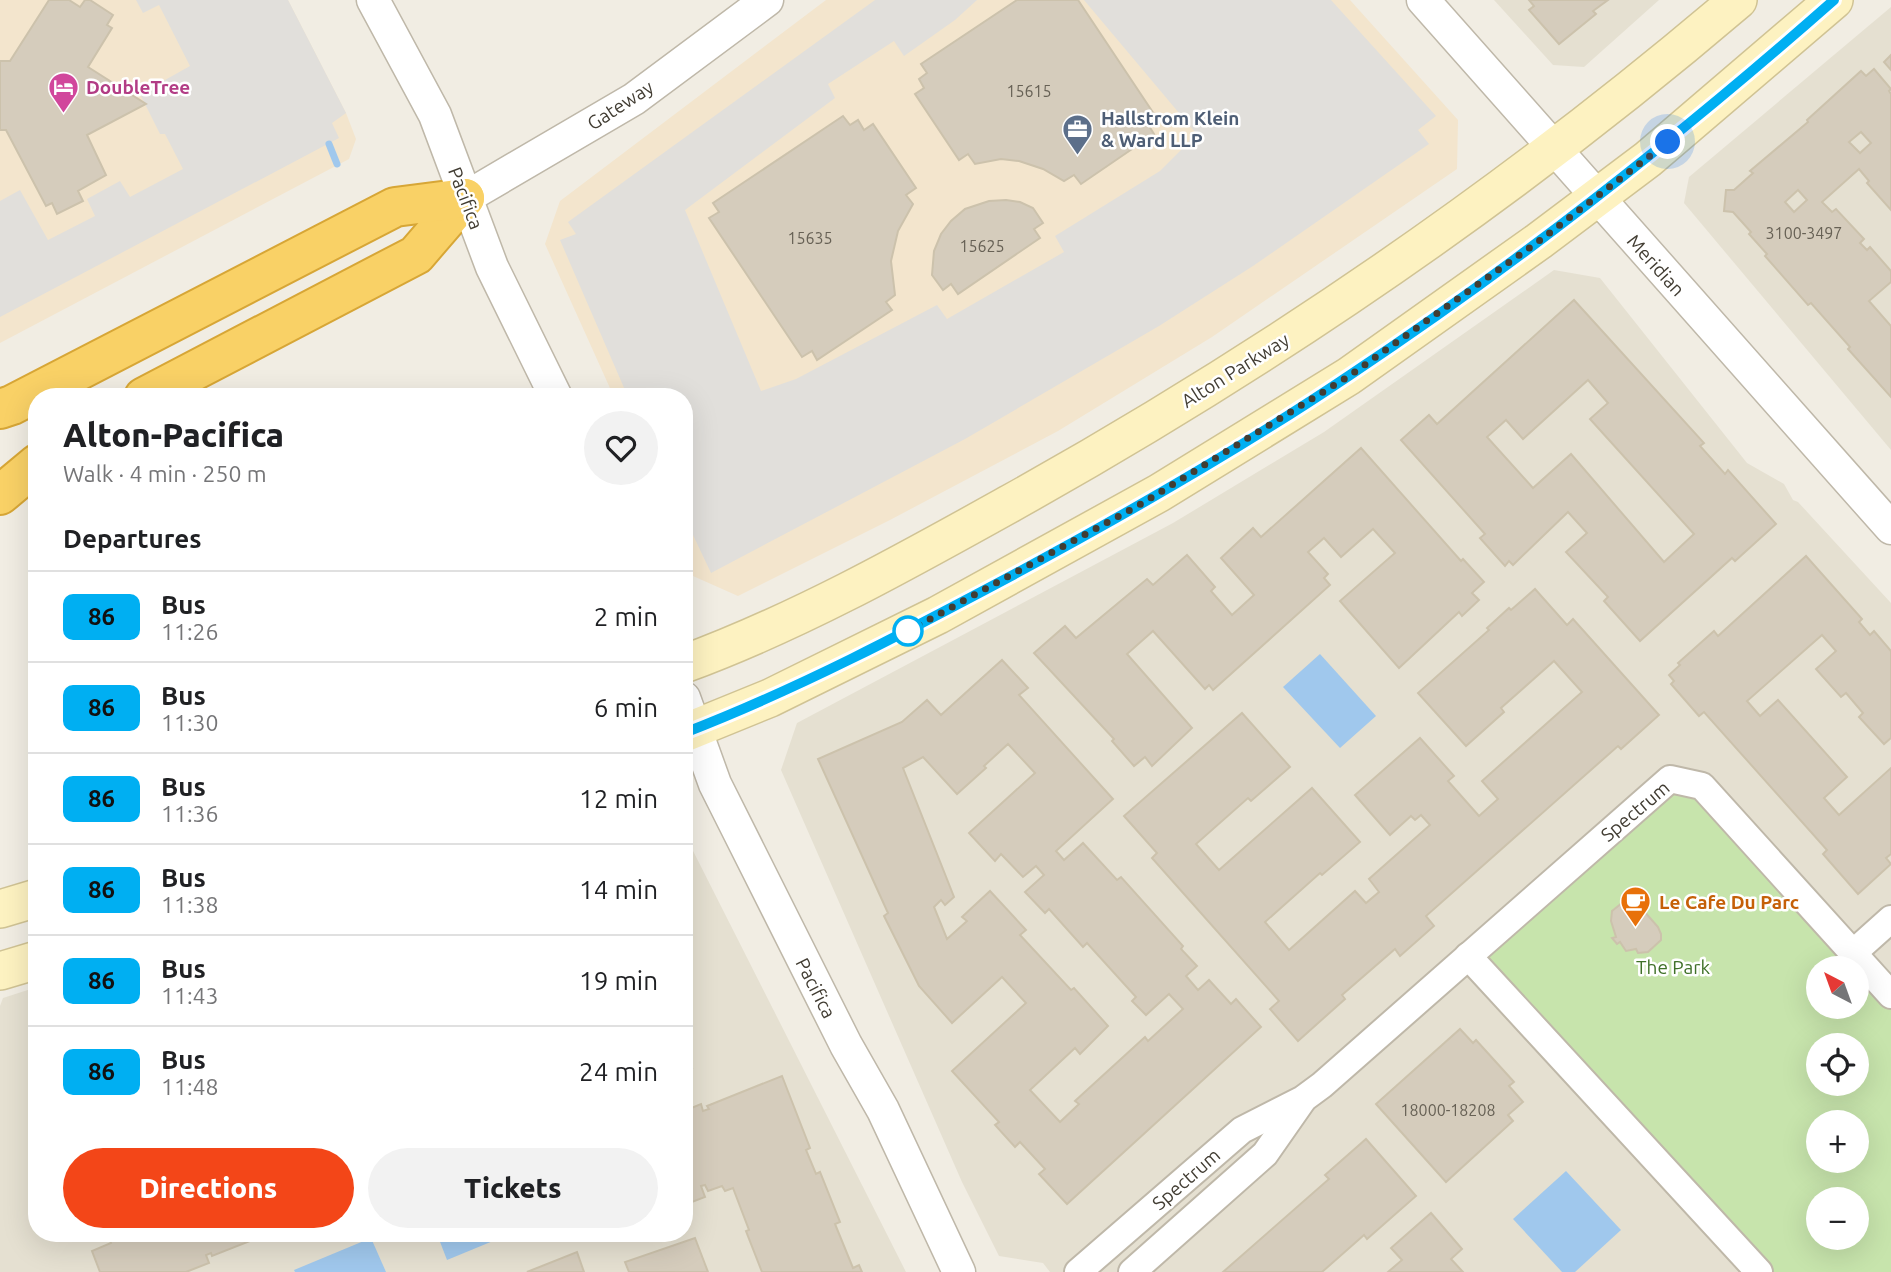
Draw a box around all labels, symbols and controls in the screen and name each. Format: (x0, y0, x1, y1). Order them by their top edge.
hotel icon: DoubleTree (46, 70, 80, 114)
place label: DoubleTree (86, 76, 190, 98)
street label: Gateway (583, 76, 657, 134)
house number: 15615 (1006, 82, 1052, 100)
place label: Hallstrom Klein & Ward LLP (1101, 107, 1239, 151)
office icon: Hallstrom Klein & Ward LLP (1061, 112, 1095, 156)
your location (1650, 124, 1685, 159)
street label: Pacifica (444, 164, 488, 232)
house number: 3100-3497 (1766, 224, 1842, 242)
house number: 15635 (787, 229, 833, 247)
street label: Meridian (1623, 230, 1689, 300)
house number: 15625 (959, 237, 1005, 255)
street label: Alton Parkway (1177, 328, 1293, 412)
button: heart (584, 411, 658, 485)
text: Alton-Pacifica (63, 416, 284, 453)
text: Walk · 4 min · 250 m (63, 461, 267, 486)
text: Departures (63, 524, 201, 553)
text: Bus (161, 590, 206, 619)
text: 2 min (594, 602, 658, 631)
text: 86 (88, 603, 115, 630)
unlabelled marker (893, 616, 923, 646)
text: 11:26 (161, 619, 219, 644)
text: Bus (161, 681, 206, 710)
text: 6 min (594, 693, 658, 722)
text: 86 (88, 694, 115, 721)
text: 11:30 (161, 710, 219, 735)
text: Bus (161, 772, 206, 801)
street label: Spectrum (1596, 776, 1674, 846)
text: 12 min (579, 784, 658, 813)
text: 86 (88, 785, 115, 812)
text: 11:36 (161, 801, 219, 826)
text: Bus (161, 863, 206, 892)
text: 14 min (579, 875, 658, 904)
text: 86 (88, 876, 115, 903)
cafe icon: Le Cafe Du Parc (1619, 885, 1653, 929)
place label: Le Cafe Du Parc (1659, 891, 1799, 913)
text: 11:38 (161, 892, 219, 917)
text: Bus (161, 954, 206, 983)
street label: Pacifica (791, 954, 841, 1022)
park label: The Park (1636, 956, 1710, 978)
north arrow (1806, 956, 1869, 1018)
map controls (1806, 956, 1869, 1250)
text: 19 min (579, 966, 658, 995)
text: 86 (88, 967, 115, 994)
text: 11:43 (161, 983, 219, 1008)
button: locate (1806, 1033, 1869, 1096)
text: Bus (161, 1045, 206, 1074)
text: 24 min (579, 1057, 658, 1086)
text: 86 (88, 1058, 115, 1085)
text: 11:48 (161, 1074, 219, 1099)
house number: 18000-18208 (1401, 1101, 1495, 1119)
button: + (1806, 1110, 1869, 1173)
street label: Spectrum (1148, 1144, 1224, 1214)
button: Directions (63, 1148, 354, 1228)
button: Tickets (368, 1148, 658, 1228)
button: − (1806, 1187, 1869, 1250)

